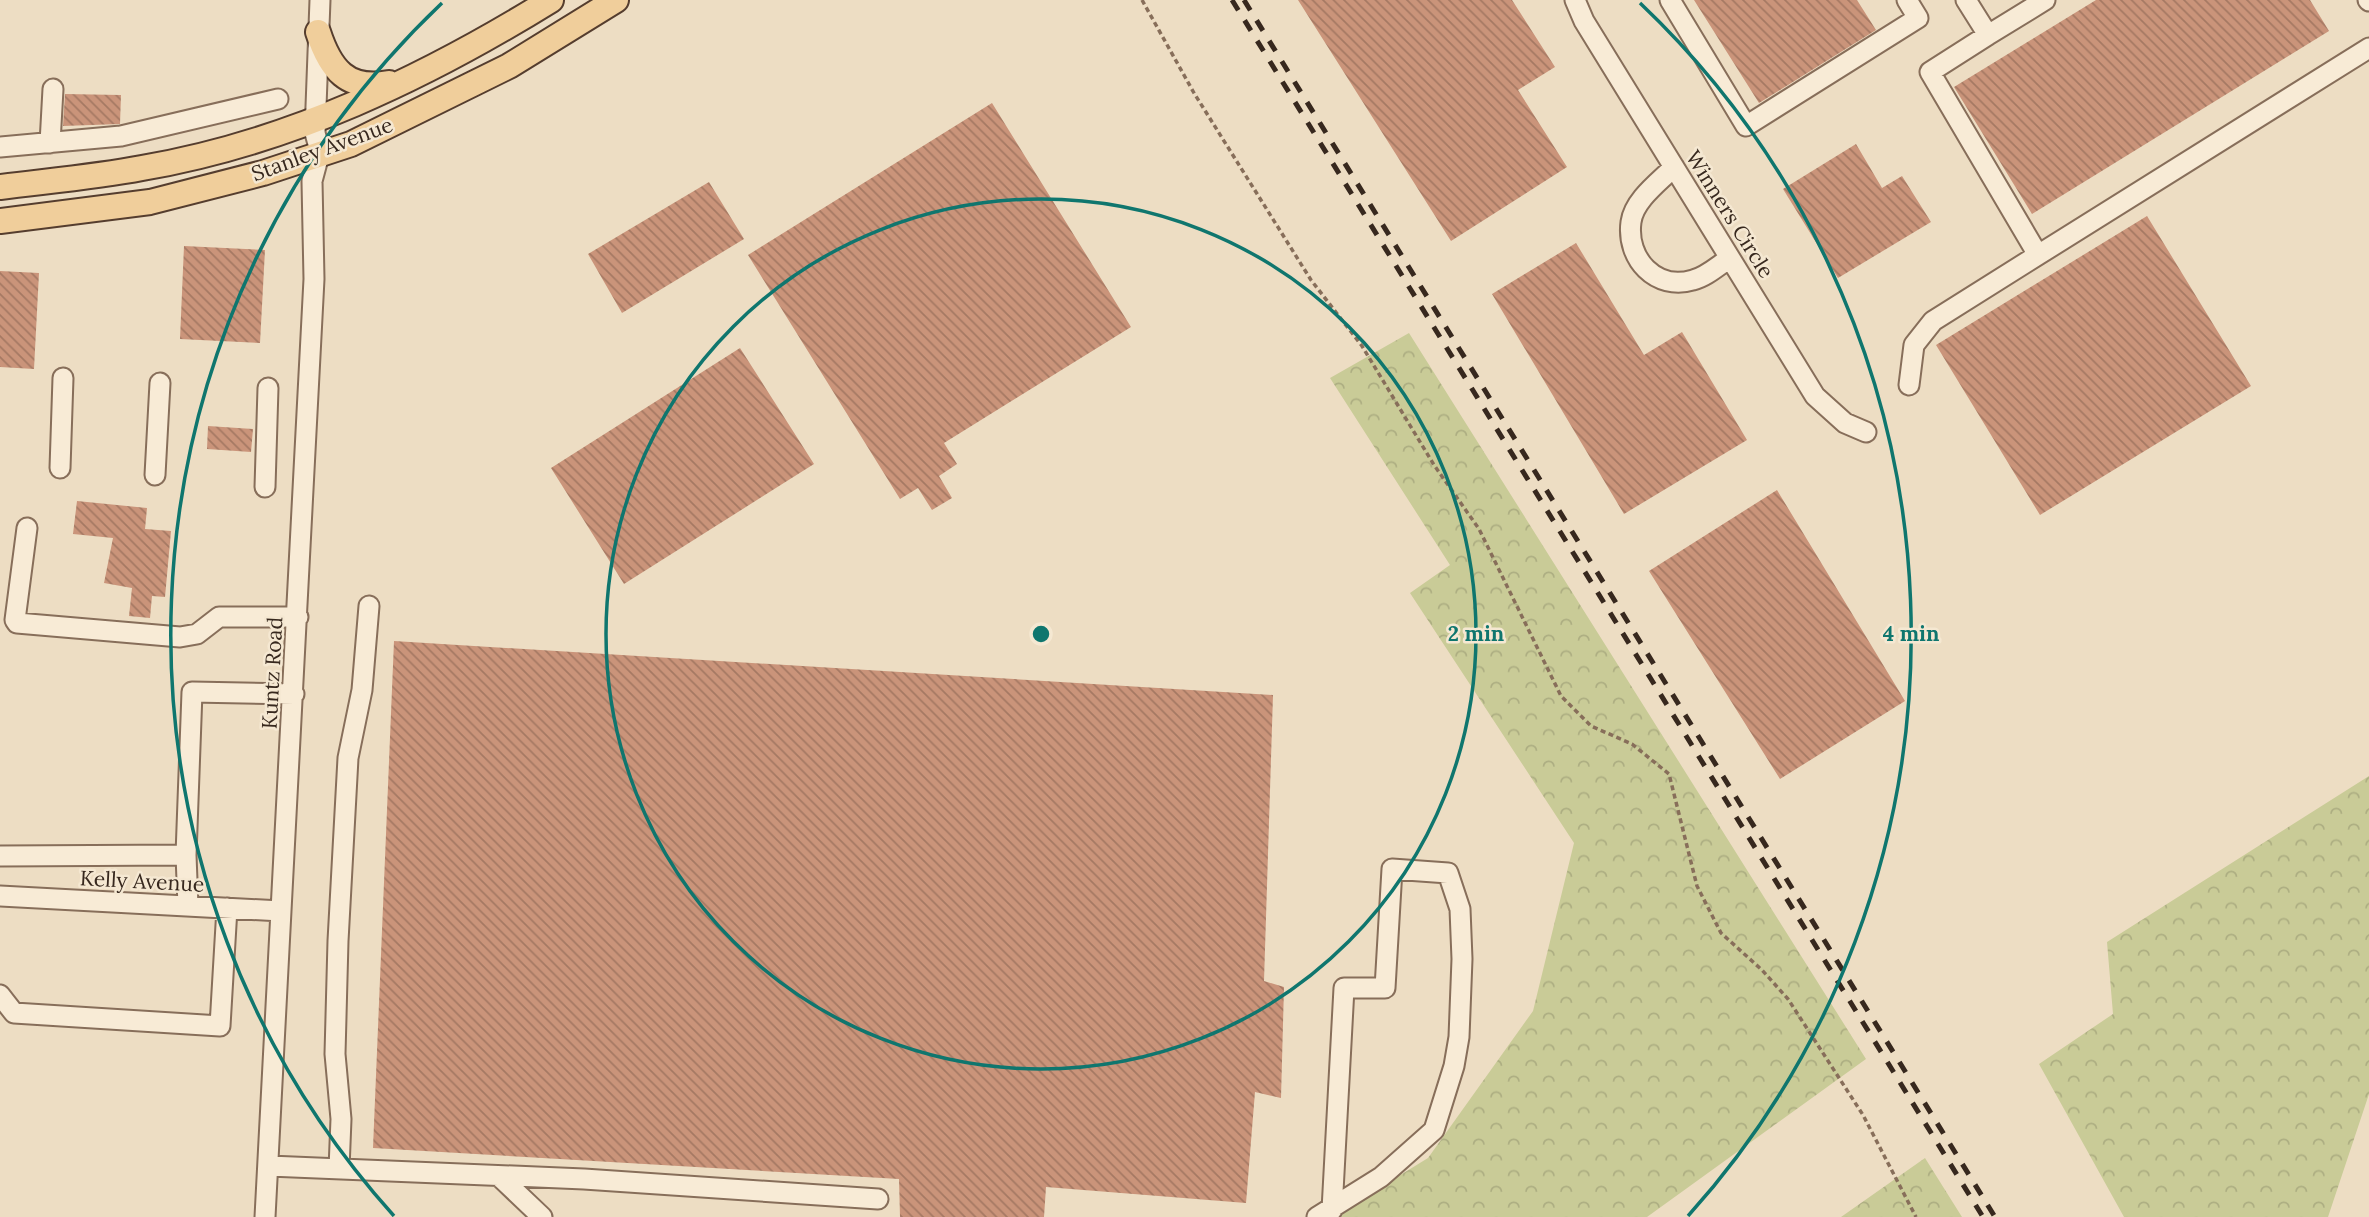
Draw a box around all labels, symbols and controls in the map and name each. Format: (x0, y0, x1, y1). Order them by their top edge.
street label: Stanley Avenue (248, 111, 396, 187)
street label: Winners Circle (1680, 145, 1780, 283)
street label: Kuntz Road (256, 616, 288, 730)
text: 2 min (1448, 620, 1504, 647)
text: 4 min (1883, 620, 1939, 647)
centre of rings (1029, 622, 1053, 646)
street label: Kelly Avenue (79, 864, 205, 898)

